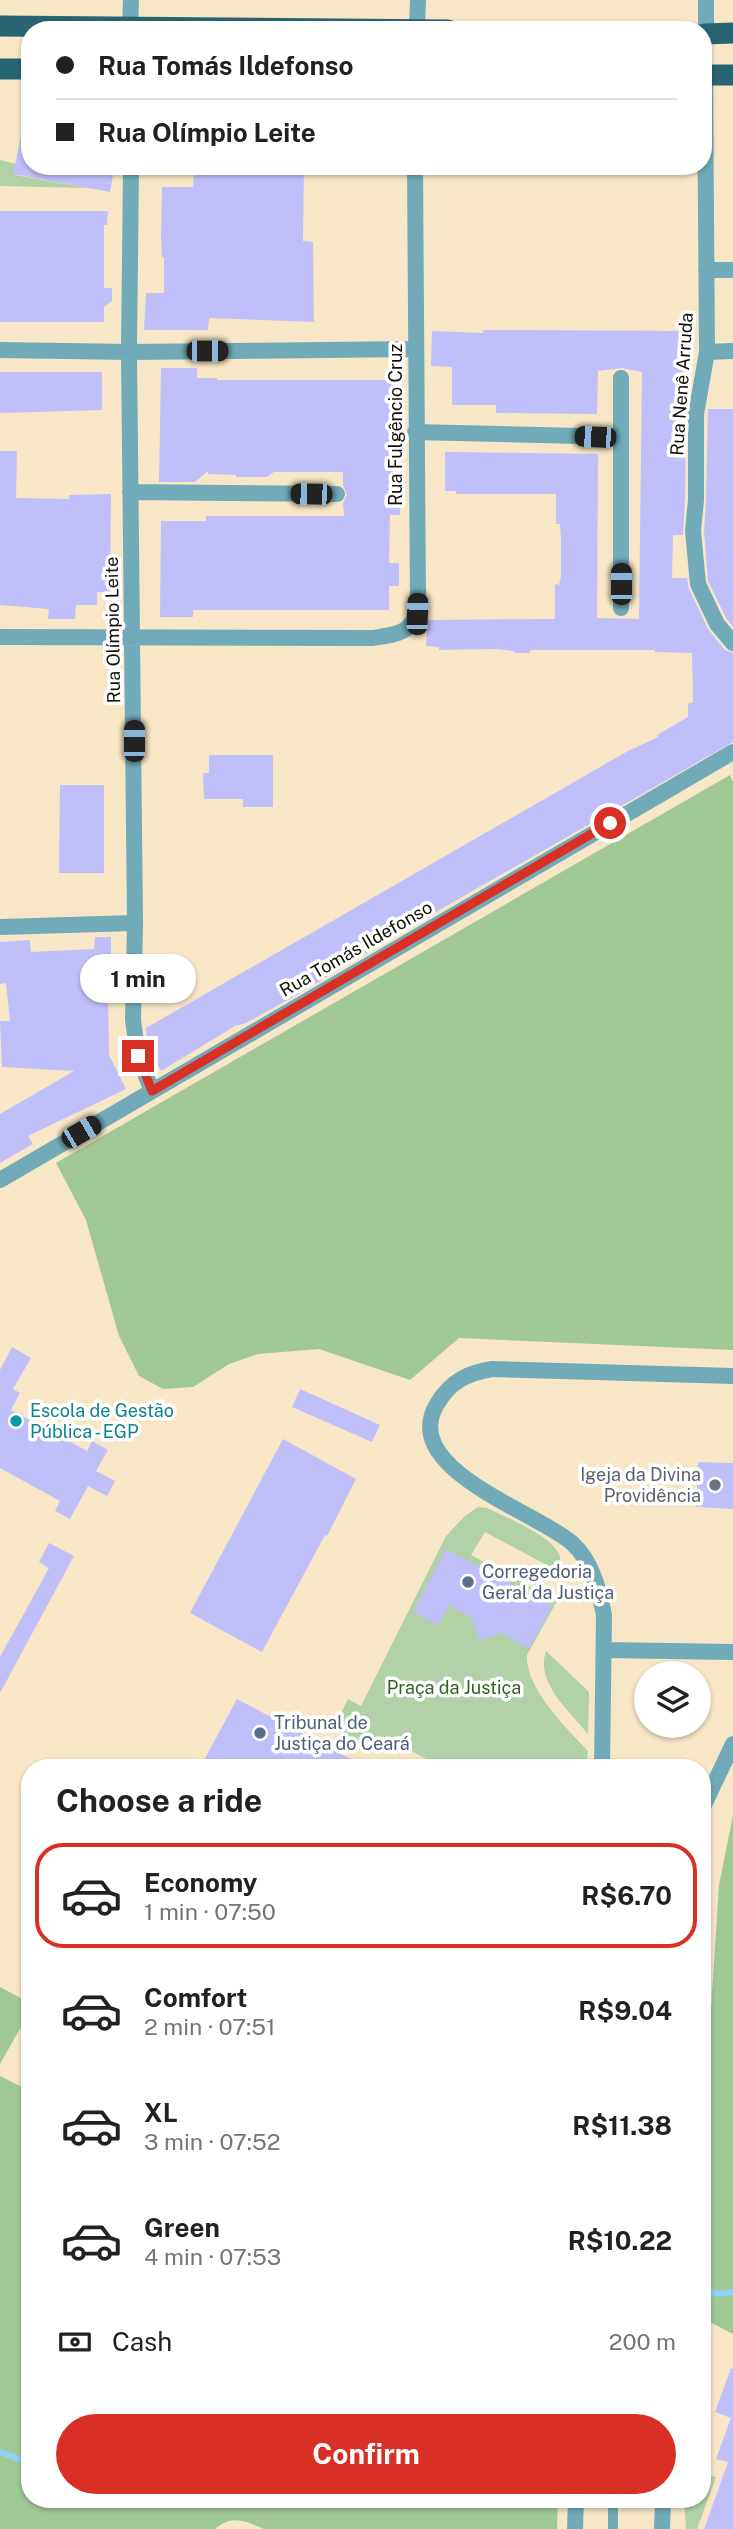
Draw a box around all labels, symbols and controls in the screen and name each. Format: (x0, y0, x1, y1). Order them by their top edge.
text: Rua Tomás Ildefonso (98, 50, 354, 81)
text: Rua Olímpio Leite (98, 117, 316, 148)
street label: Rua Nenê Arruda (666, 312, 697, 456)
car (187, 341, 229, 362)
street label: Rua Fulgêncio Cruz (385, 344, 406, 506)
car (574, 426, 617, 448)
car (290, 483, 333, 505)
street label: Rua Olímpio Leite (101, 557, 124, 703)
car (611, 563, 632, 605)
car (406, 593, 429, 635)
car (124, 720, 145, 762)
route start (594, 807, 626, 839)
street label: Rua Tomás Ildefonso (276, 896, 436, 1001)
callout: 1 min (80, 954, 196, 1004)
text: 1 min (110, 965, 166, 992)
route end (122, 1040, 154, 1072)
car (58, 1112, 105, 1152)
place label: Escola de Gestão Pública - EGP (30, 1400, 174, 1442)
marker: Escola de Gestão Pública - EGP (8, 1413, 24, 1429)
place label: Igeja da Divina Providência (580, 1464, 701, 1506)
marker: Igeja da Divina Providência (707, 1477, 723, 1493)
place label: Corregedoria Geral da Justiça (482, 1561, 614, 1603)
marker: Corregedoria Geral da Justiça (460, 1574, 476, 1590)
map controls (634, 1661, 711, 1738)
button: layers (634, 1661, 711, 1738)
park label: Praça da Justiça (387, 1677, 521, 1698)
place label: Tribunal de Justiça do Ceará (274, 1712, 410, 1754)
marker: Tribunal de Justiça do Ceará (252, 1725, 268, 1741)
text: Choose a ride (56, 1782, 262, 1819)
icon: car (60, 1864, 123, 1927)
text: Economy (144, 1867, 257, 1898)
text: R$6.70 (581, 1880, 672, 1911)
text: 1 min · 07:50 (144, 1898, 276, 1925)
icon: car (60, 1979, 123, 2042)
text: Comfort (144, 1982, 247, 2013)
text: R$9.04 (578, 1995, 672, 2026)
text: 2 min · 07:51 (144, 2013, 275, 2040)
icon: car (60, 2094, 123, 2157)
text: XL (144, 2097, 178, 2128)
text: R$11.38 (572, 2110, 672, 2141)
text: 3 min · 07:52 (144, 2128, 281, 2155)
icon: car (60, 2209, 123, 2272)
text: Green (144, 2212, 220, 2243)
text: R$10.22 (568, 2225, 672, 2256)
text: 4 min · 07:53 (144, 2243, 281, 2270)
icon: cash (56, 2323, 94, 2361)
text: Cash (112, 2326, 172, 2357)
text: 200 m (609, 2328, 676, 2355)
button: Confirm (56, 2414, 676, 2494)

